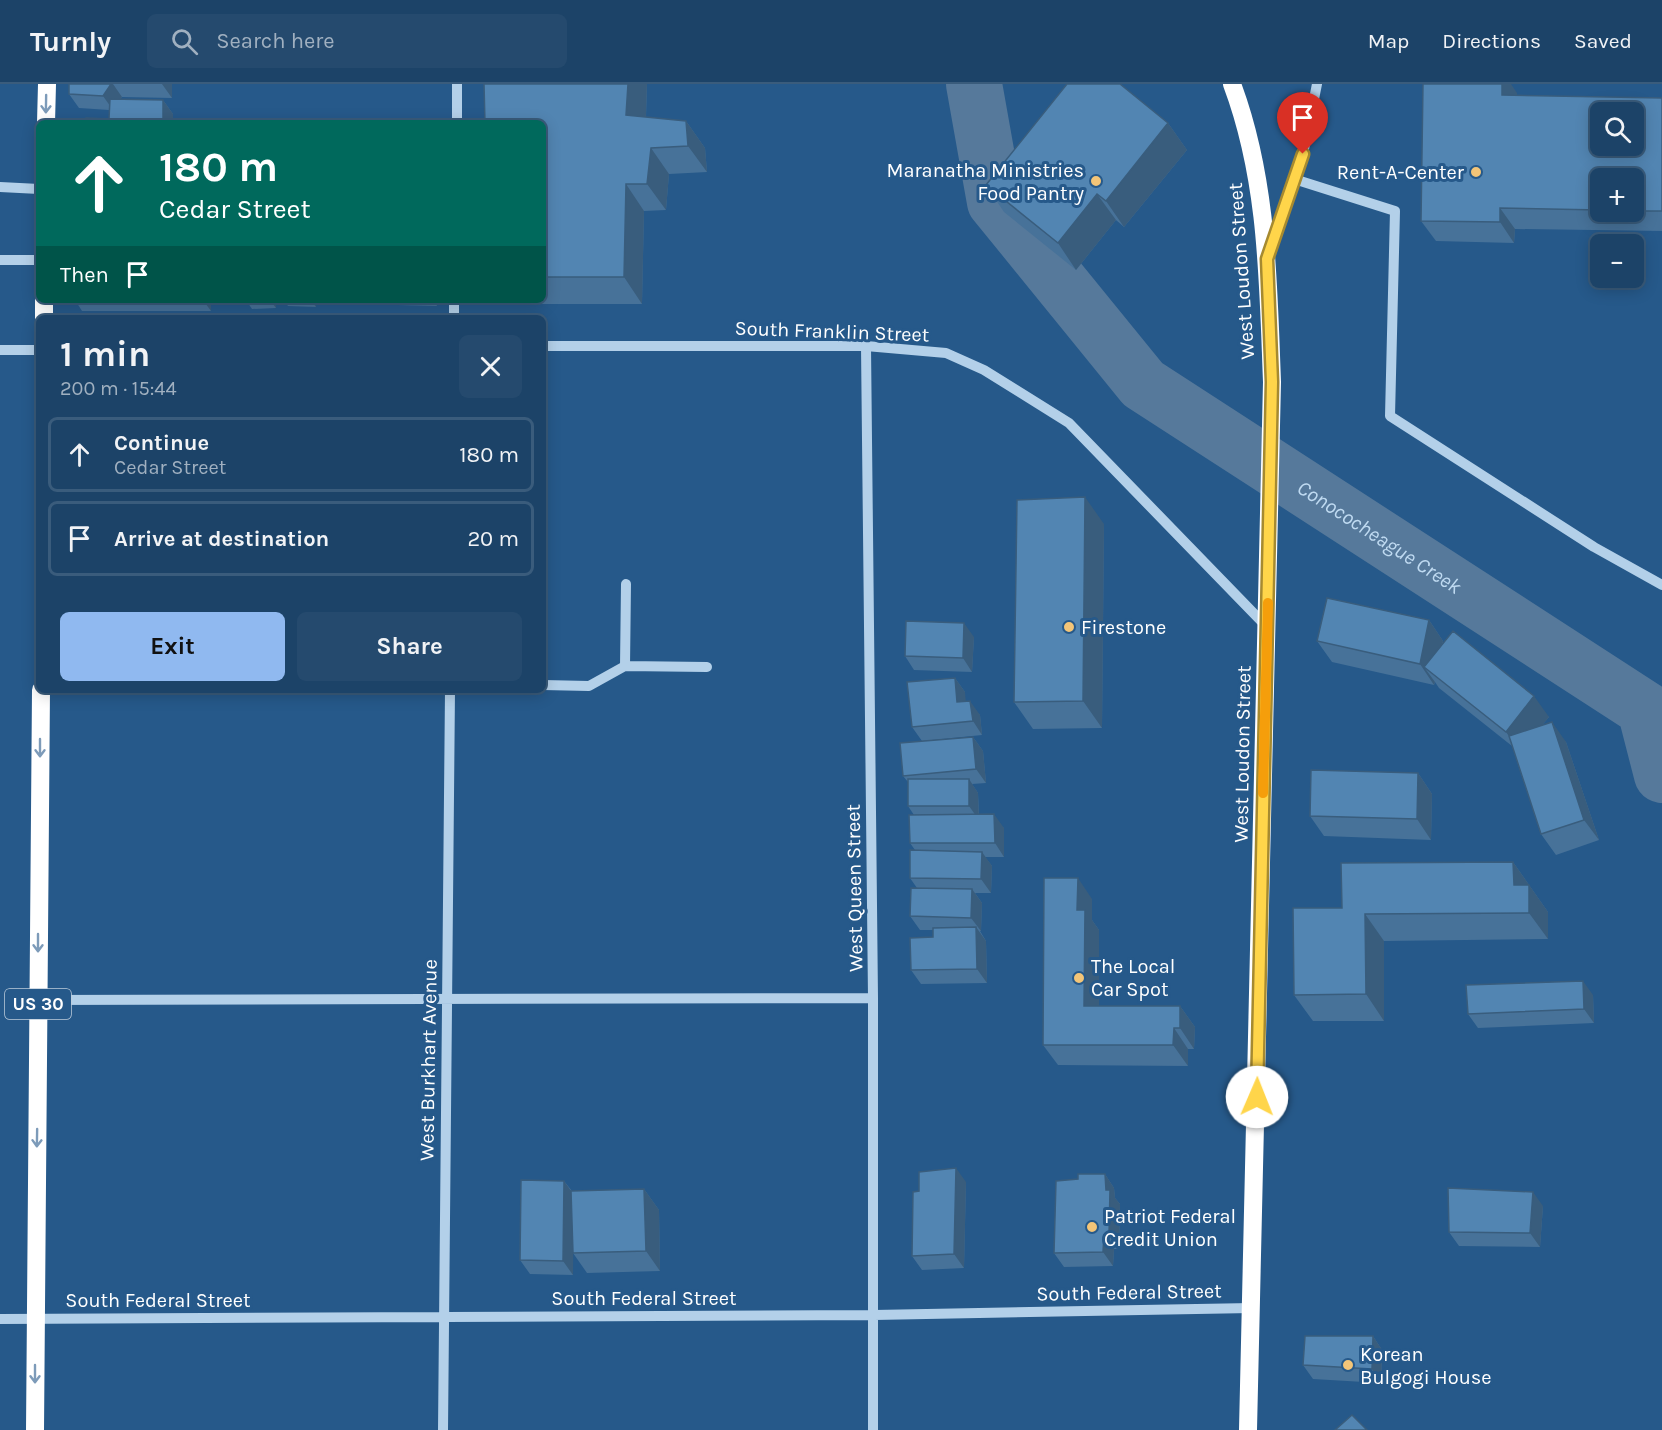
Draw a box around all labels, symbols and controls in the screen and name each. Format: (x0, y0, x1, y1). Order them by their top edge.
search box (147, 14, 567, 68)
text: Turnly (30, 25, 111, 58)
icon: search (168, 25, 201, 58)
text: Search here (216, 28, 335, 54)
text: Map (1368, 29, 1409, 53)
text: Directions (1442, 29, 1541, 53)
text: Saved (1574, 29, 1632, 53)
pin (1277, 92, 1328, 154)
one-way arrow (40, 93, 52, 113)
icon: arrive (1286, 101, 1319, 134)
map controls (1590, 102, 1644, 288)
button: search (1590, 102, 1644, 156)
text: 180 m (159, 142, 278, 192)
icon: ahead (60, 144, 138, 222)
place label: Maranatha Ministries Food Pantry (886, 159, 1084, 205)
place label: Rent-A-Center (1337, 161, 1465, 184)
marker: Rent-A-Center (1469, 165, 1483, 179)
button: + (1590, 168, 1644, 222)
marker: Maranatha Ministries Food Pantry (1089, 174, 1103, 188)
street label: West Loudon Street (1224, 181, 1259, 360)
text: Cedar Street (159, 193, 311, 225)
button: − (1590, 234, 1644, 288)
icon: arrive (121, 258, 154, 291)
text: Then (60, 262, 109, 288)
street label: South Franklin Street (734, 317, 930, 346)
text: 1 min (60, 333, 150, 375)
button: close (459, 335, 522, 398)
text: 200 m · 15:44 (60, 377, 177, 400)
text: Continue (114, 430, 209, 456)
icon: ahead (63, 438, 96, 471)
text: 180 m (459, 442, 519, 468)
text: Cedar Street (114, 456, 226, 479)
water label: Conococheague Creek (1293, 475, 1466, 599)
icon: arrive (63, 522, 96, 555)
text: Arrive at destination (114, 526, 329, 552)
text: 20 m (467, 526, 519, 552)
button: Exit (60, 612, 285, 681)
button: Share (297, 612, 522, 681)
place label: Firestone (1081, 616, 1166, 639)
marker: Firestone (1062, 620, 1076, 634)
street label: West Loudon Street (1229, 665, 1256, 843)
one-way arrow (34, 738, 46, 758)
street label: West Queen Street (842, 803, 867, 972)
one-way arrow (33, 933, 44, 953)
place label: The Local Car Spot (1091, 955, 1175, 1001)
street label: West Burkhart Avenue (415, 959, 442, 1161)
marker: The Local Car Spot (1072, 971, 1086, 985)
road number: US 30 (5, 989, 71, 1019)
position arrow (1225, 1065, 1289, 1129)
one-way arrow (31, 1128, 43, 1148)
place label: Patriot Federal Credit Union (1104, 1205, 1236, 1251)
marker: Patriot Federal Credit Union (1085, 1220, 1099, 1234)
street label: South Federal Street (1036, 1279, 1222, 1306)
street label: South Federal Street (551, 1287, 737, 1310)
street label: South Federal Street (65, 1289, 251, 1312)
place label: Korean Bulgogi House (1360, 1343, 1492, 1389)
marker: Korean Bulgogi House (1341, 1358, 1355, 1372)
one-way arrow (29, 1364, 41, 1384)

